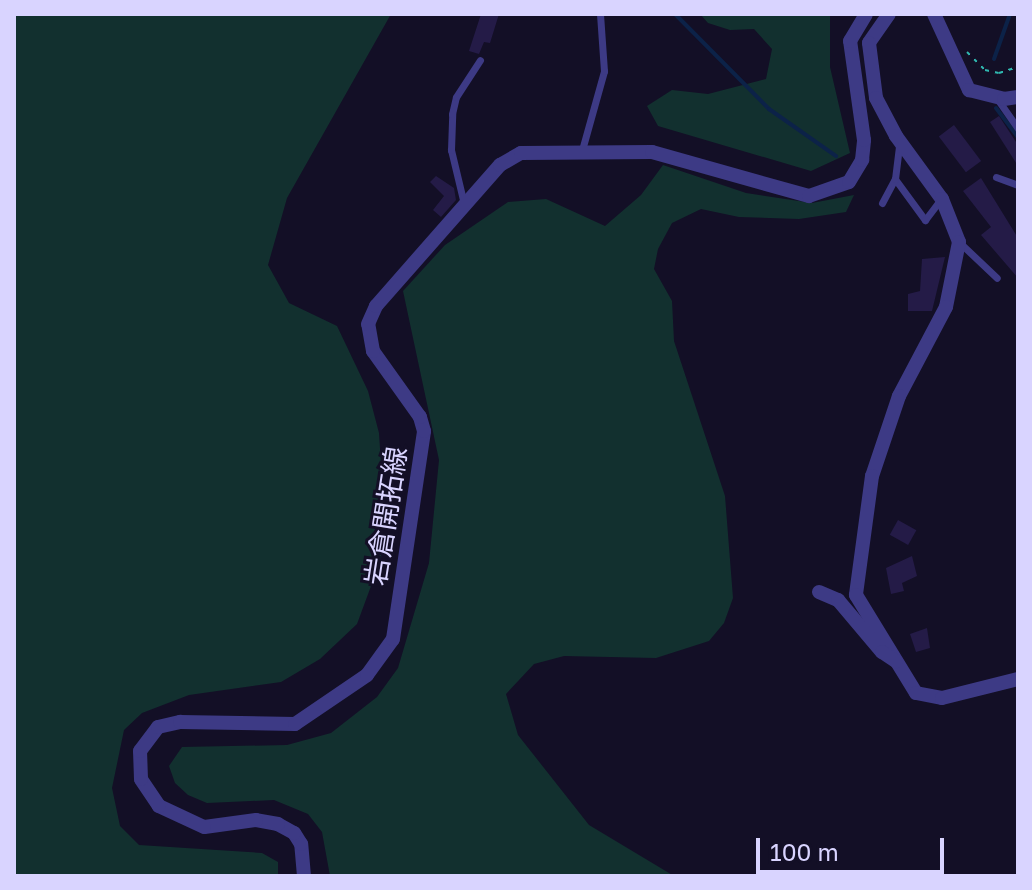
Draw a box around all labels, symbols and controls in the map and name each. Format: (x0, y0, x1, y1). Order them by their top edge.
street label: 岩倉開拓線 (358, 444, 414, 588)
scale bar (760, 822, 948, 872)
text: 100 m (770, 837, 839, 866)

